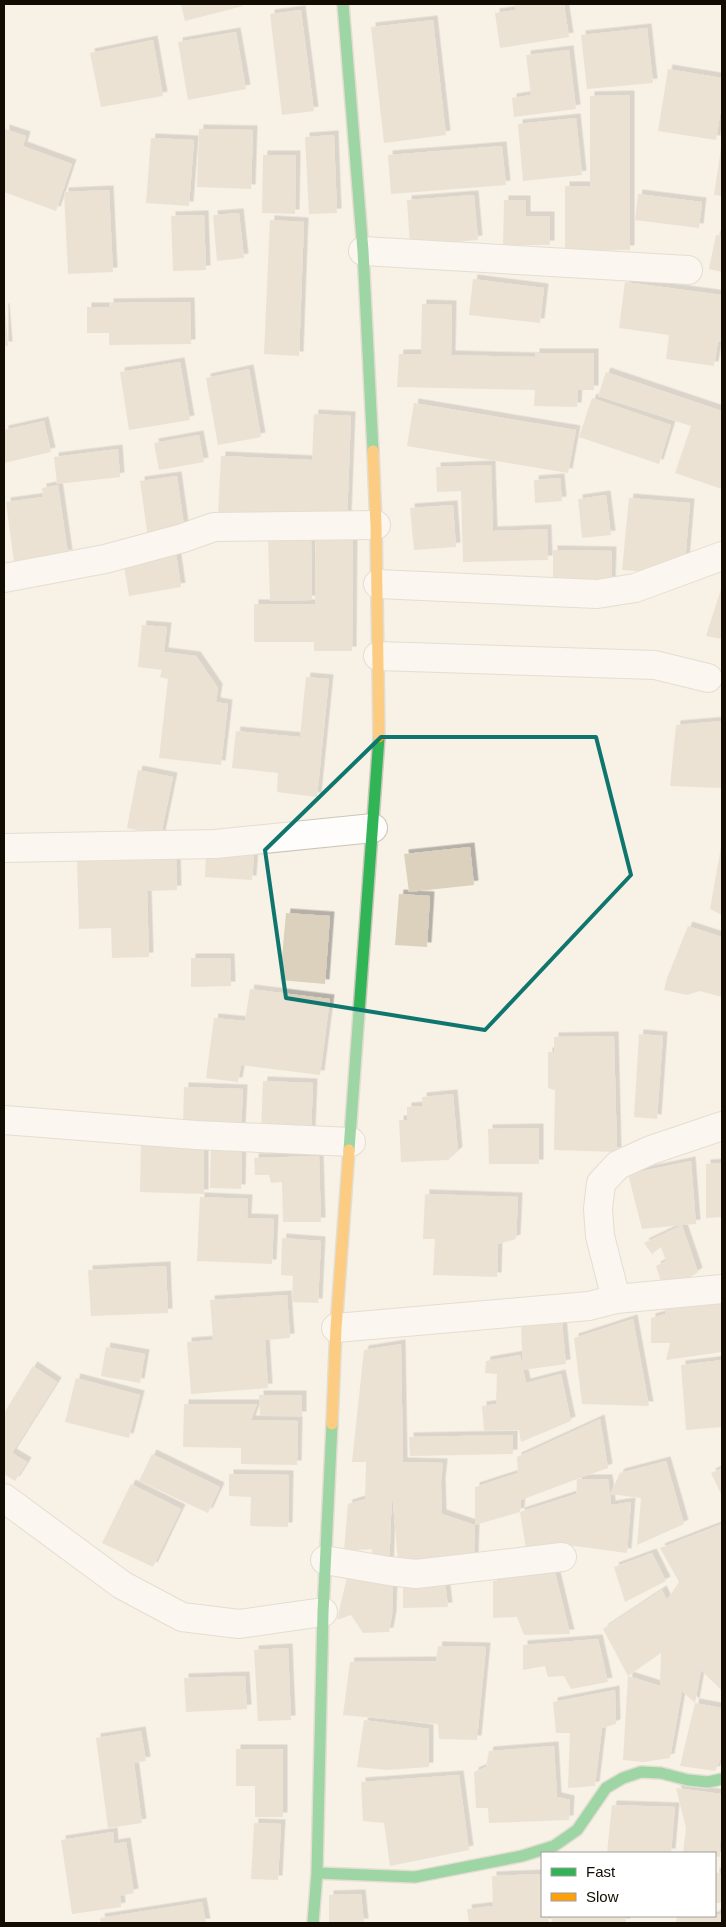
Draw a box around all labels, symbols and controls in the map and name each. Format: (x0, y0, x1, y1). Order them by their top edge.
legend (541, 1852, 716, 1917)
text: Fast (586, 1863, 616, 1880)
text: Slow (586, 1888, 619, 1905)

